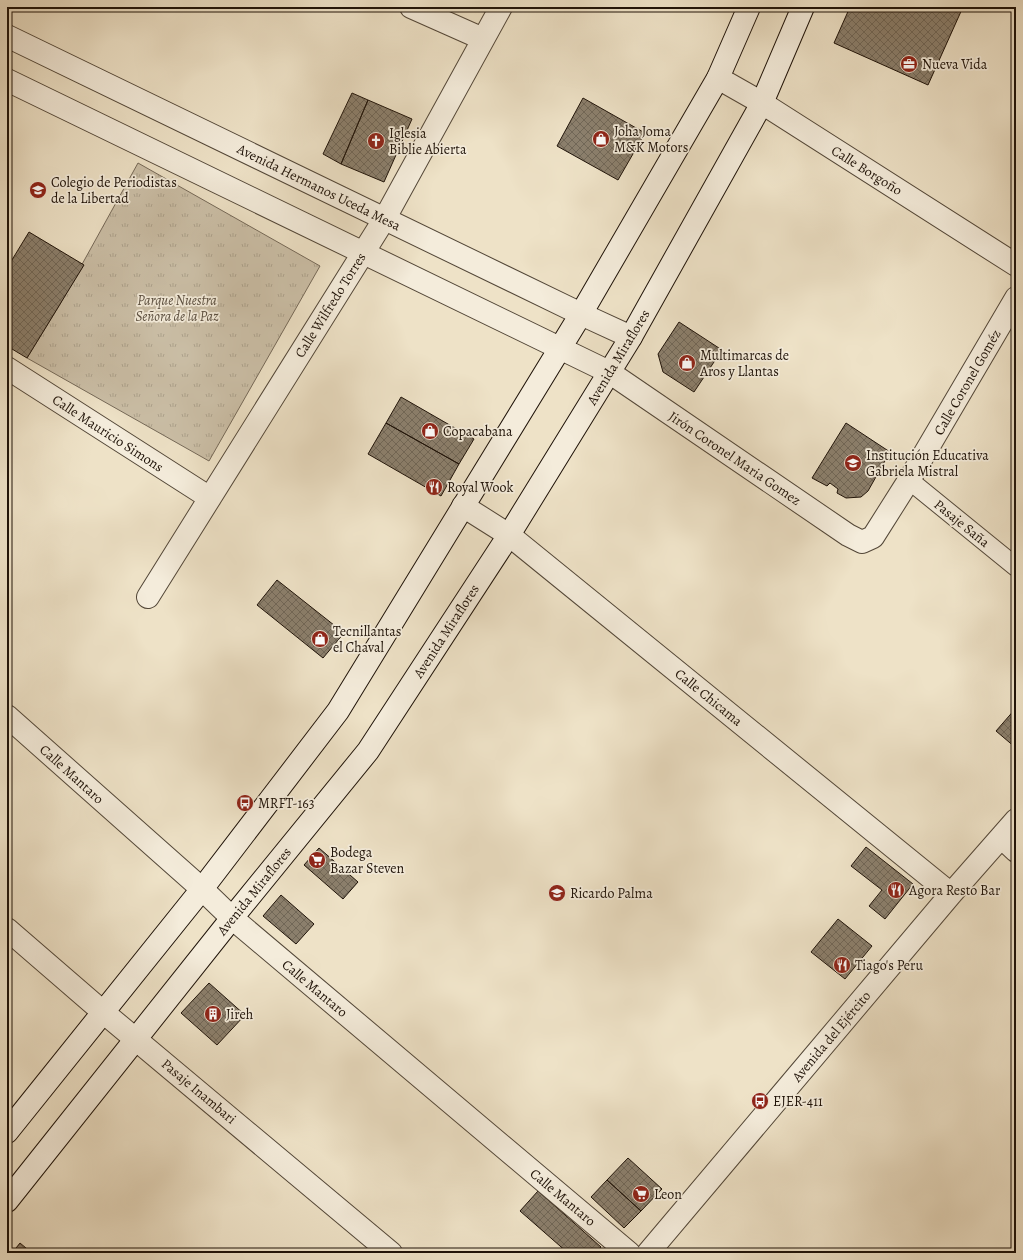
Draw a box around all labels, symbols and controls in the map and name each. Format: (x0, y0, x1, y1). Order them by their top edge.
office icon: Nueva Vida (899, 54, 919, 74)
place label: Nueva Vida (922, 55, 988, 74)
place label: Joha Joma M&K Motors (614, 122, 688, 157)
place label: Iglesia Biblie Abierta (389, 124, 467, 159)
shop icon: Joha Joma M&K Motors (591, 129, 611, 149)
church icon: Iglesia Biblie Abierta (366, 131, 386, 151)
street label: Avenida Hermanos Uceda Mesa (233, 139, 404, 236)
street label: Calle Borgoño (828, 141, 906, 200)
place label: Colegio de Periodistas de la Libertad (51, 173, 177, 208)
school or university icon: Colegio de Periodistas de la Libertad (28, 180, 48, 200)
street label: Calle Wilfredo Torres (290, 249, 370, 361)
park label: Parque Nuestra Señora de la Paz (136, 291, 219, 326)
street label: Avenida Miraflores (582, 306, 654, 409)
street label: Calle Coronel Goméz (929, 326, 1005, 439)
place label: Multimarcas de Aros y Llantas (699, 346, 789, 381)
shop icon: Multimarcas de Aros y Llantas (677, 353, 697, 373)
street label: Calle Mauricio Simons (48, 390, 167, 477)
street label: Jirón Coronel Maria Gomez (665, 407, 805, 510)
shop icon: Copacabana (420, 421, 440, 441)
place label: Copacabana (443, 422, 513, 441)
place label: Institución Educativa Gabriela Mistral (866, 446, 989, 481)
school or university icon: Institución Educativa Gabriela Mistral (843, 453, 863, 473)
restaurant icon: Royal Wook (424, 477, 444, 497)
place label: Royal Wook (447, 478, 514, 497)
street label: Pasaje Saña (930, 495, 994, 552)
street label: Avenida Miraflores (408, 581, 484, 683)
place label: Tecnillantas el Chaval (333, 622, 401, 657)
shop icon: Tecnillantas el Chaval (310, 629, 330, 649)
street label: Calle Chicama (671, 664, 747, 731)
street label: Calle Mantaro (35, 740, 108, 808)
bus stop icon: MRFT-163 (235, 793, 255, 813)
place label: MRFT-163 (258, 794, 315, 813)
street label: Avenida Miraflores (212, 843, 296, 940)
place label: Bodega Bazar Steven (330, 843, 405, 878)
supermarket icon: Bodega Bazar Steven (307, 850, 327, 870)
restaurant icon: Agora Resto Bar (886, 880, 906, 900)
place label: Agora Resto Bar (908, 881, 1001, 900)
school or university icon: Ricardo Palma (547, 883, 567, 903)
place label: Ricardo Palma (570, 884, 653, 903)
street label: Calle Mantaro (278, 955, 352, 1022)
restaurant icon: Tiago's Peru (832, 955, 852, 975)
place label: Tiago's Peru (855, 956, 923, 975)
street label: Avenida del Ejército (787, 987, 875, 1087)
building icon: Jireh (203, 1004, 223, 1024)
place label: Jireh (226, 1005, 254, 1024)
street label: Pasaje Inambari (157, 1054, 240, 1128)
bus stop icon: EJER-411 (750, 1091, 770, 1111)
place label: EJER-411 (773, 1092, 823, 1111)
street label: Calle Mantaro (526, 1164, 600, 1231)
supermarket icon: Leon (631, 1184, 651, 1204)
place label: Leon (654, 1185, 682, 1204)

